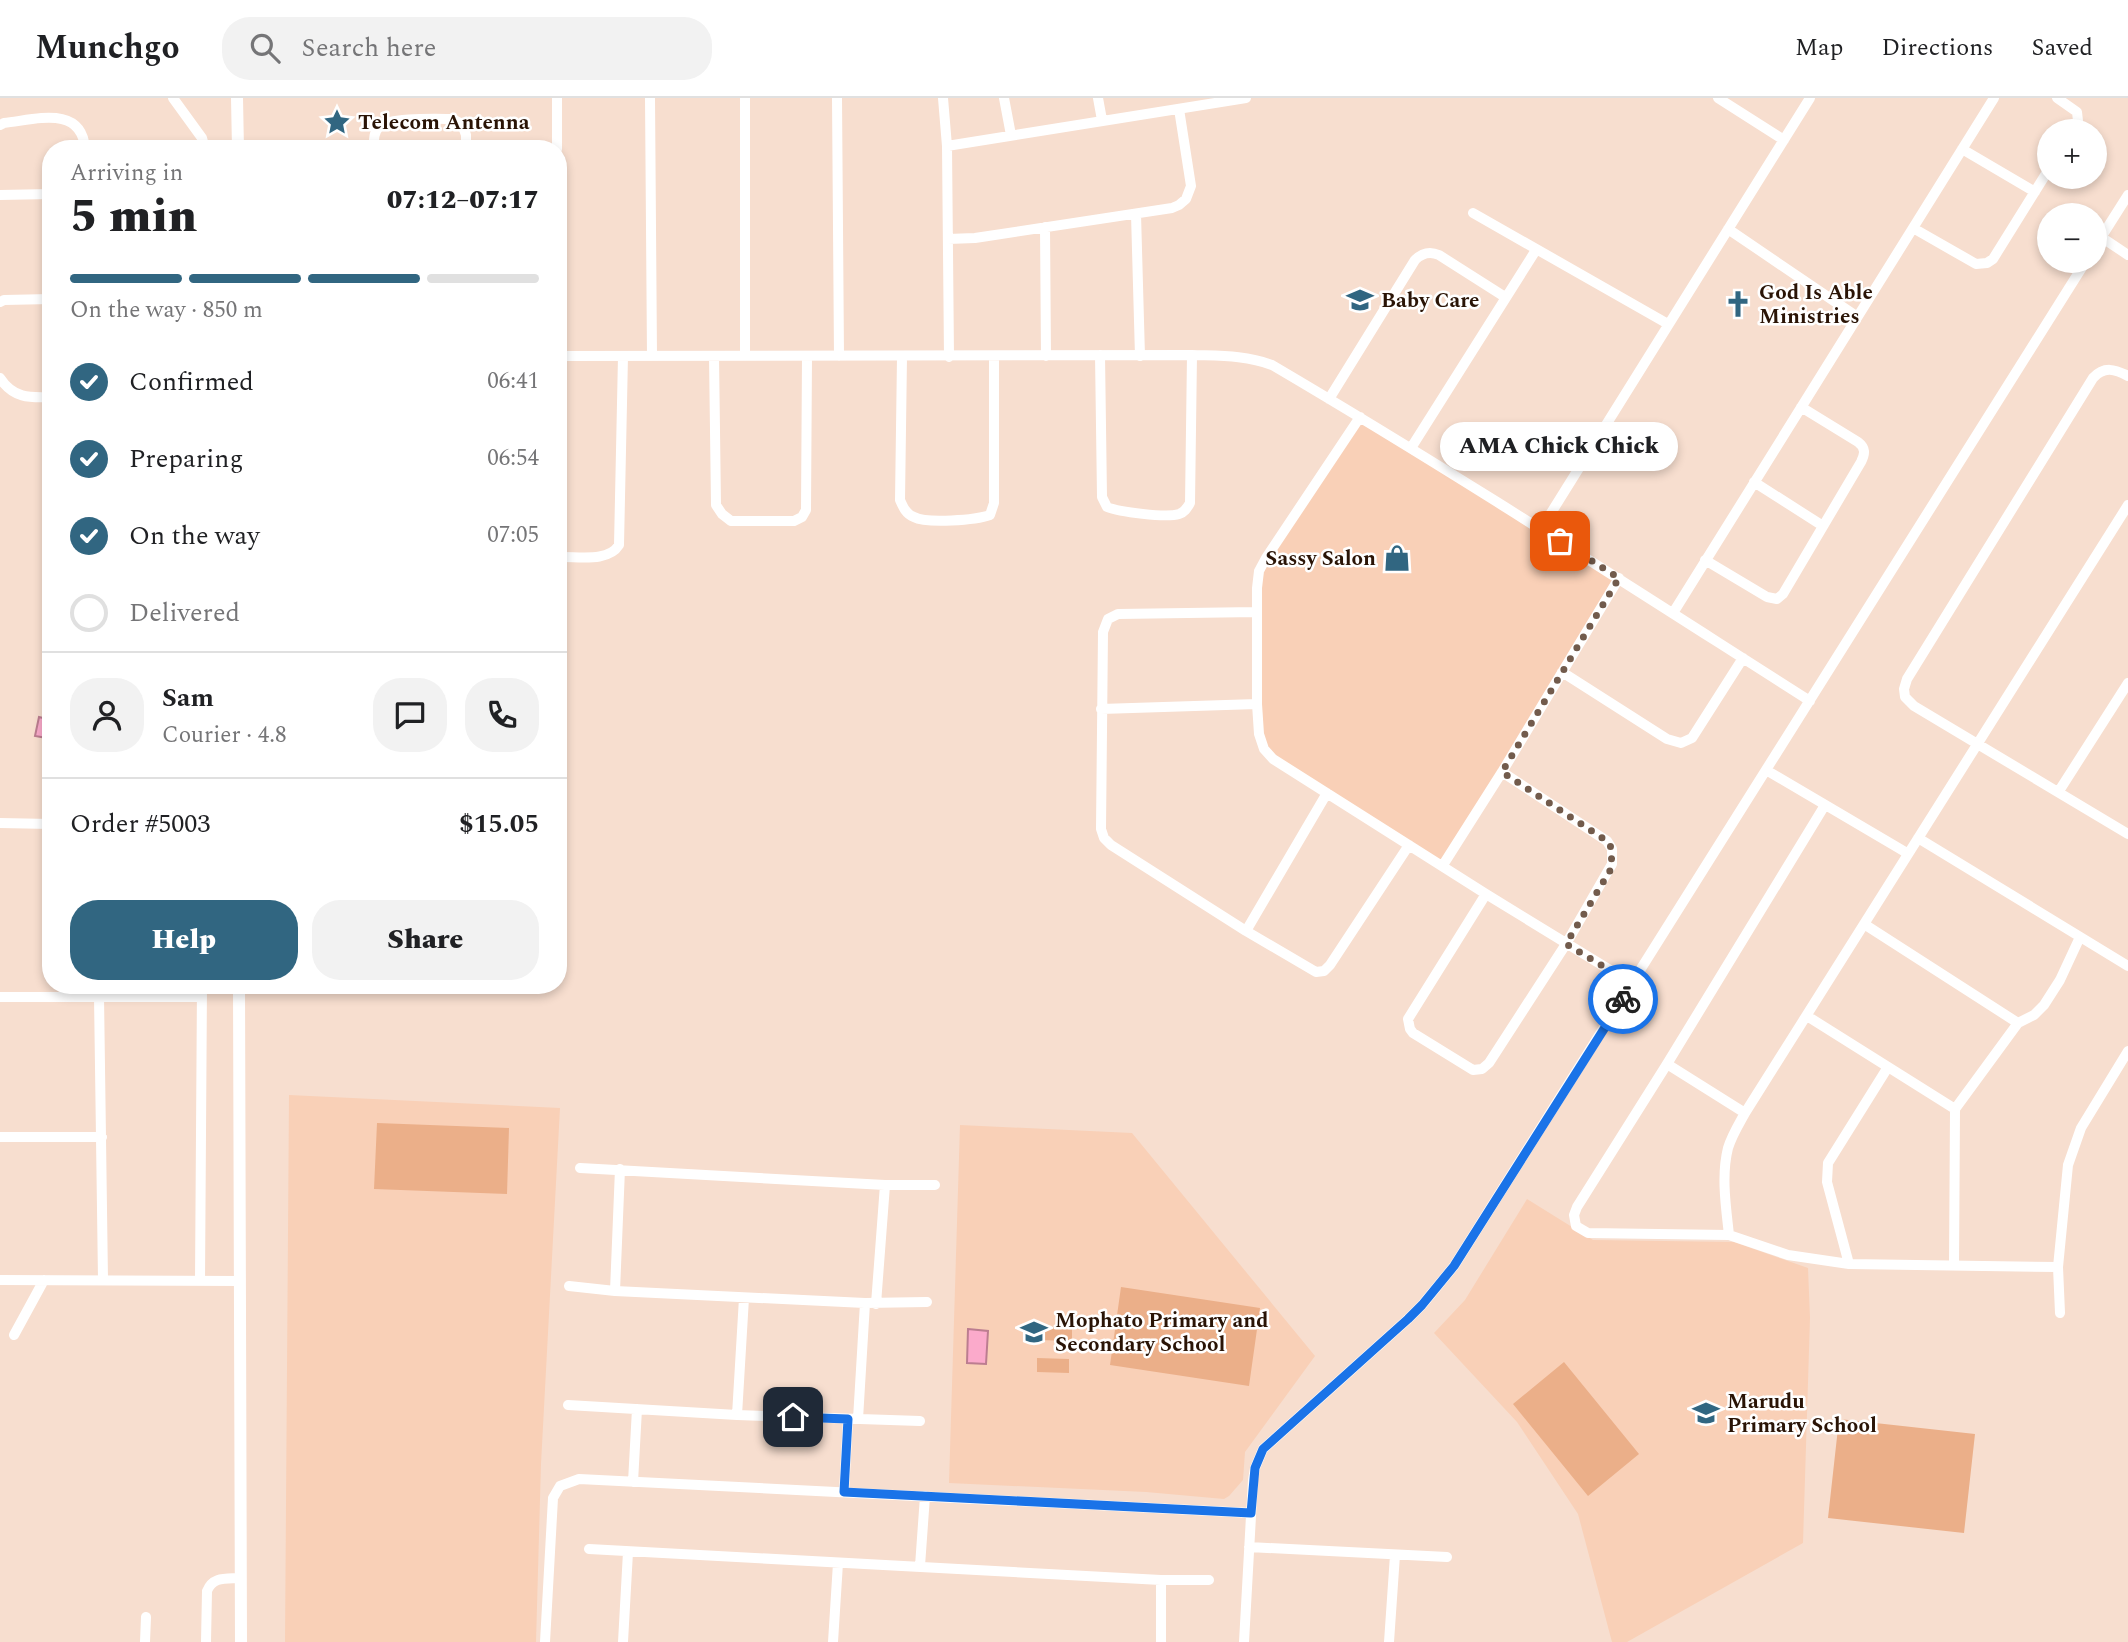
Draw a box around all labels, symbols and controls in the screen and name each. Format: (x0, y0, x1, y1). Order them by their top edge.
search box (222, 17, 712, 80)
text: Munchgo (35, 23, 180, 73)
text: Search here (302, 28, 436, 68)
icon: search (246, 29, 284, 67)
text: Map (1795, 30, 1843, 66)
text: Directions (1881, 30, 1993, 66)
text: Saved (2031, 30, 2093, 66)
place icon: Telecom Antenna (322, 107, 352, 137)
place label: Telecom Antenna (358, 107, 530, 139)
map controls (2037, 119, 2107, 273)
button: + (2037, 119, 2107, 189)
text: Arriving in (70, 156, 183, 191)
text: 07:12–07:17 (387, 180, 539, 220)
text: 5 min (70, 182, 197, 252)
button: − (2037, 203, 2107, 273)
place label: God Is Able Ministries (1759, 277, 1873, 333)
school or university icon: Baby Care (1345, 285, 1375, 315)
place label: Baby Care (1381, 285, 1480, 317)
church icon: God Is Able Ministries (1723, 289, 1753, 319)
text: On the way · 850 m (70, 293, 263, 328)
text: Confirmed (129, 362, 254, 402)
icon: check (70, 363, 108, 401)
text: 06:41 (487, 364, 539, 399)
callout: AMA Chick Chick (1441, 422, 1679, 471)
text: AMA Chick Chick (1459, 429, 1659, 464)
text: Preparing (129, 439, 243, 479)
icon: check (70, 440, 108, 478)
text: 06:54 (487, 441, 539, 476)
pin (1530, 511, 1590, 571)
text: On the way (129, 516, 260, 556)
icon: check (70, 517, 108, 555)
text: 07:05 (487, 518, 539, 553)
icon: bag (1541, 522, 1579, 560)
place label: Sassy Salon (1265, 543, 1376, 575)
shop icon: Sassy Salon (1382, 543, 1412, 573)
text: Delivered (129, 593, 240, 633)
button: person (70, 678, 144, 752)
text: Sam (162, 678, 214, 718)
button: chat (373, 678, 447, 752)
button: phone (465, 678, 539, 752)
text: Courier · 4.8 (162, 718, 287, 753)
text: Order #5003 (70, 804, 210, 844)
text: $15.05 (459, 804, 539, 844)
button: Help (70, 900, 298, 980)
button: Share (312, 900, 539, 980)
courier (1588, 964, 1658, 1034)
icon: bike (1604, 980, 1642, 1018)
place label: Mophato Primary and Secondary School (1055, 1305, 1269, 1361)
school or university icon: Mophato Primary and Secondary School (1019, 1317, 1049, 1347)
place label: Marudu Primary School (1727, 1386, 1877, 1442)
pin (763, 1387, 823, 1447)
icon: home (774, 1398, 812, 1436)
school or university icon: Marudu Primary School (1691, 1398, 1721, 1428)

